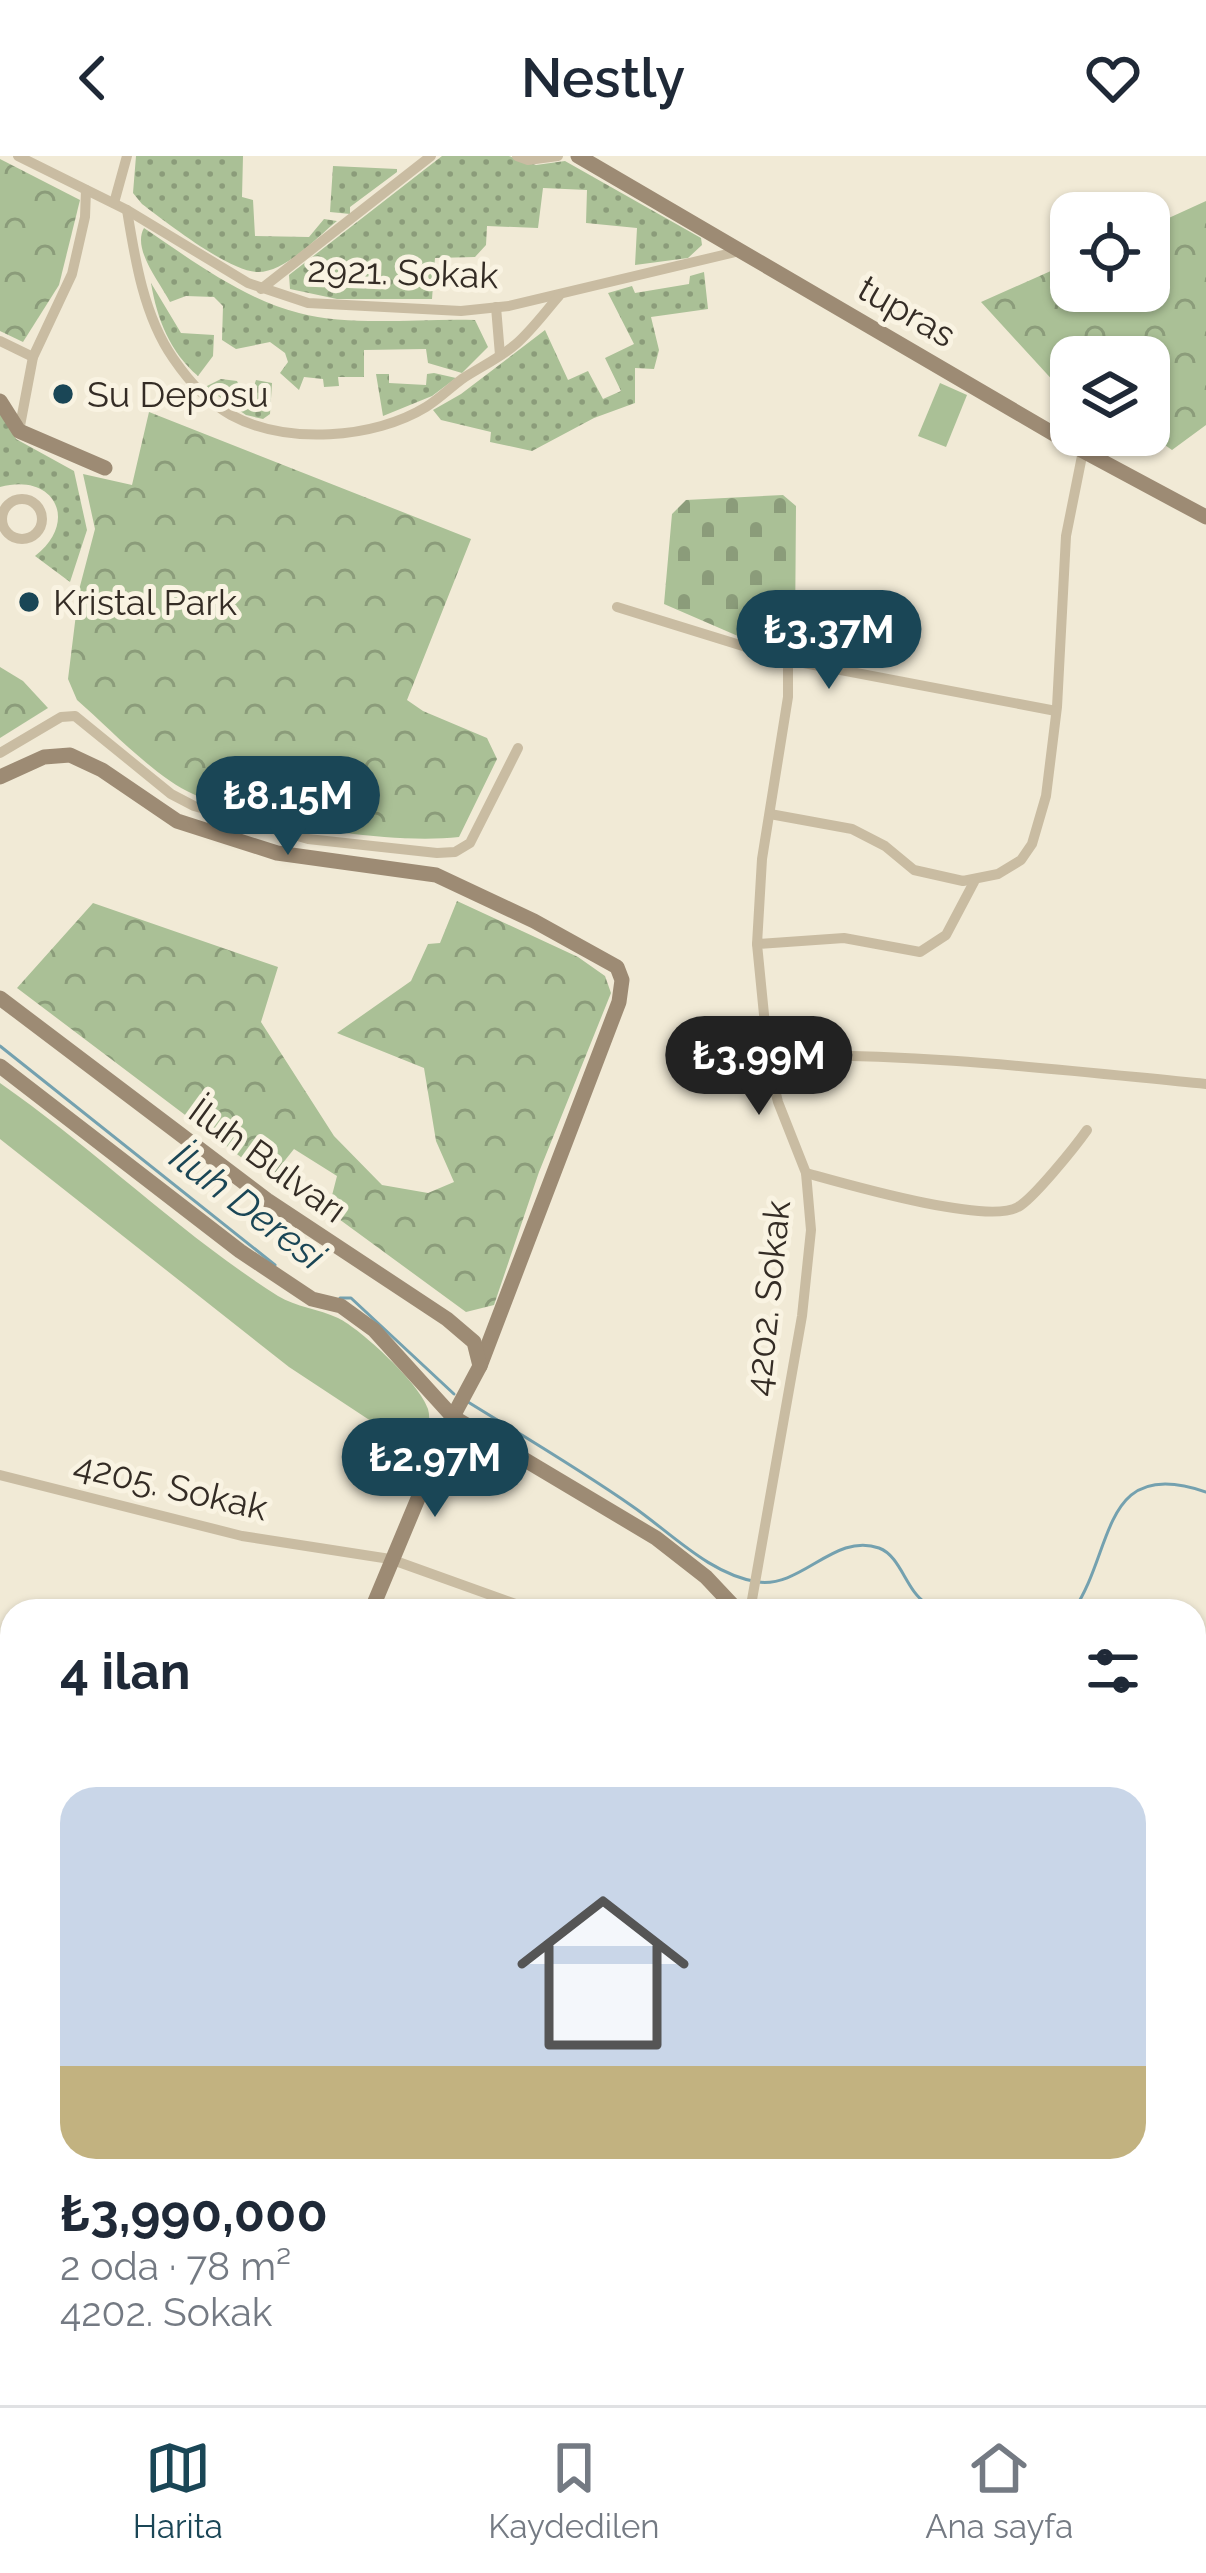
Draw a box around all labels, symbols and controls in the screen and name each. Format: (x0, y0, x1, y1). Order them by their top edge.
icon: back (60, 45, 126, 111)
icon: heart (1080, 45, 1146, 111)
text: Nestly (521, 46, 685, 110)
map controls (1050, 192, 1170, 456)
button: locate (1050, 192, 1170, 312)
street label: 2921. Sokak (307, 248, 499, 296)
street label: tupras (851, 267, 963, 355)
button: layers (1050, 336, 1170, 456)
place label: Su Deposu (87, 373, 269, 415)
marker: Su Deposu (50, 381, 76, 407)
place label: Kristal Park (53, 581, 237, 623)
marker: Kristal Park (16, 589, 42, 615)
pin: ₺3.37M (731, 590, 927, 692)
text: ₺3.37M (763, 606, 895, 652)
pin: ₺8.15M (190, 756, 386, 858)
text: ₺8.15M (223, 772, 353, 818)
pin: ₺3.99M (661, 1016, 857, 1118)
text: ₺3.99M (692, 1032, 826, 1078)
street label: İluh Bulvarı (181, 1089, 355, 1231)
water label: İluh Deresi (162, 1133, 335, 1279)
street label: 4202. Sokak (736, 1198, 798, 1398)
pin: ₺2.97M (337, 1418, 533, 1520)
text: ₺2.97M (369, 1434, 501, 1480)
street label: 4205. Sokak (70, 1443, 272, 1529)
icon: filters (1080, 1638, 1146, 1704)
text: 4 ilan (60, 1641, 191, 1701)
icon: home (495, 1865, 711, 2081)
text: ₺3,990,000 (60, 2183, 328, 2243)
text: 2 oda · 78 m² (60, 2243, 291, 2289)
text: 4202. Sokak (60, 2289, 273, 2335)
tab: Harita (133, 2435, 223, 2546)
tab: Kaydedilen (488, 2435, 660, 2546)
tab: Ana sayfa (925, 2435, 1073, 2546)

